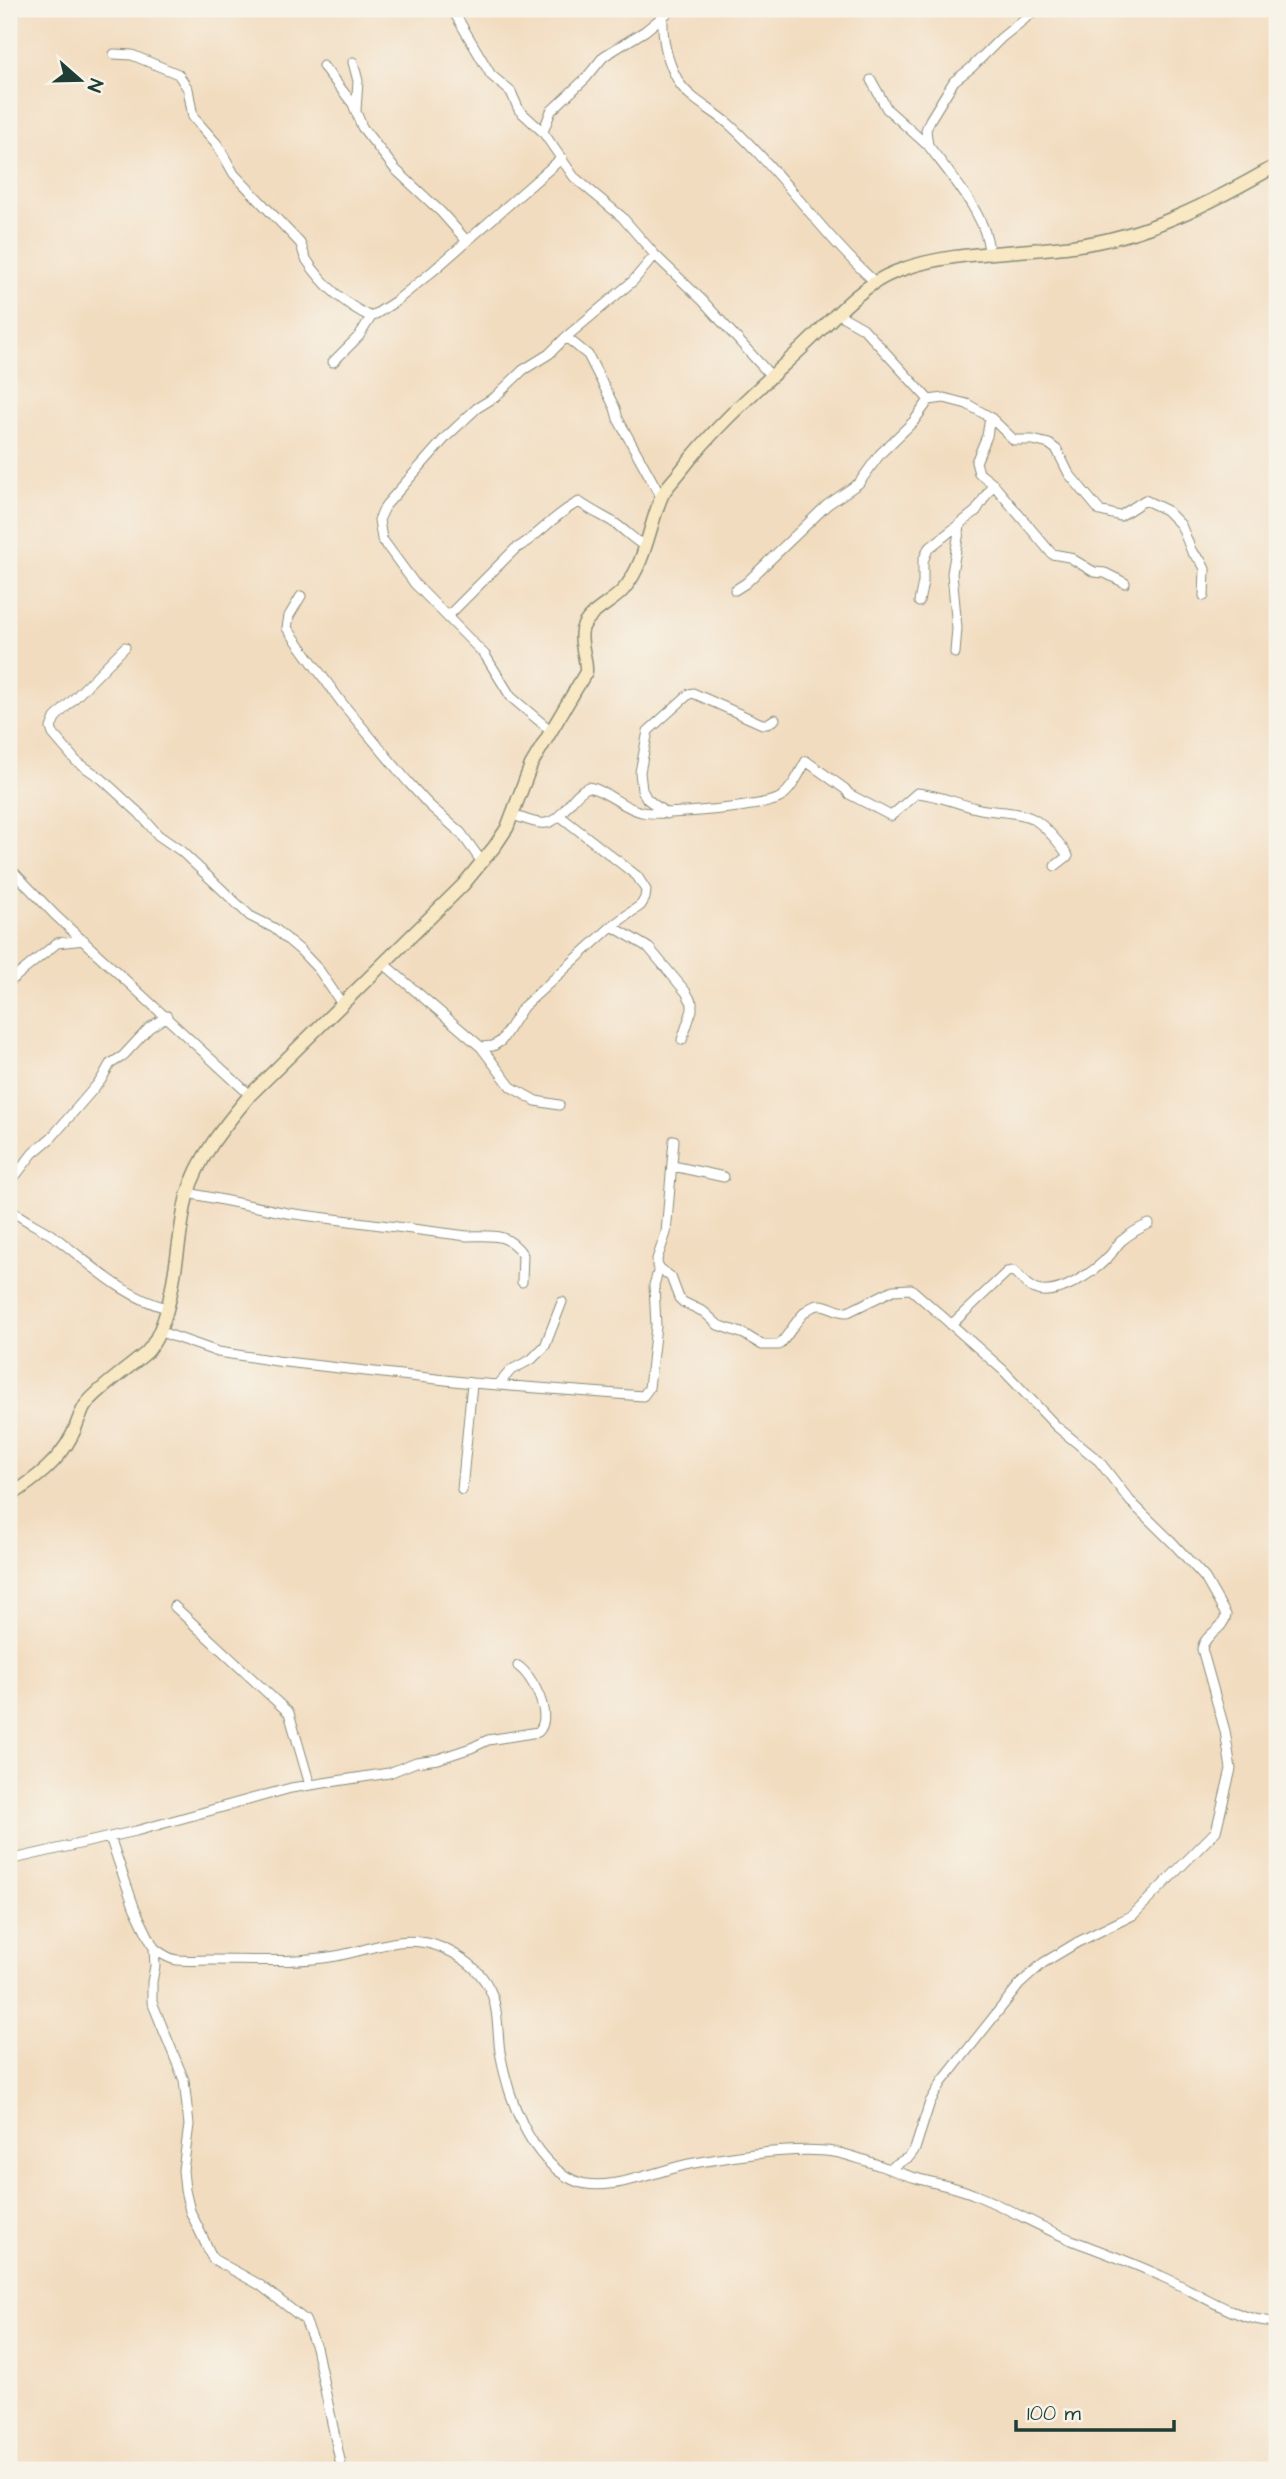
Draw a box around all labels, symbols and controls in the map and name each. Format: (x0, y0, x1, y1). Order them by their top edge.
north arrow (46, 46, 116, 116)
text: N (80, 75, 109, 96)
scale bar (1016, 2388, 1174, 2432)
text: 100 m (1027, 2399, 1082, 2428)

